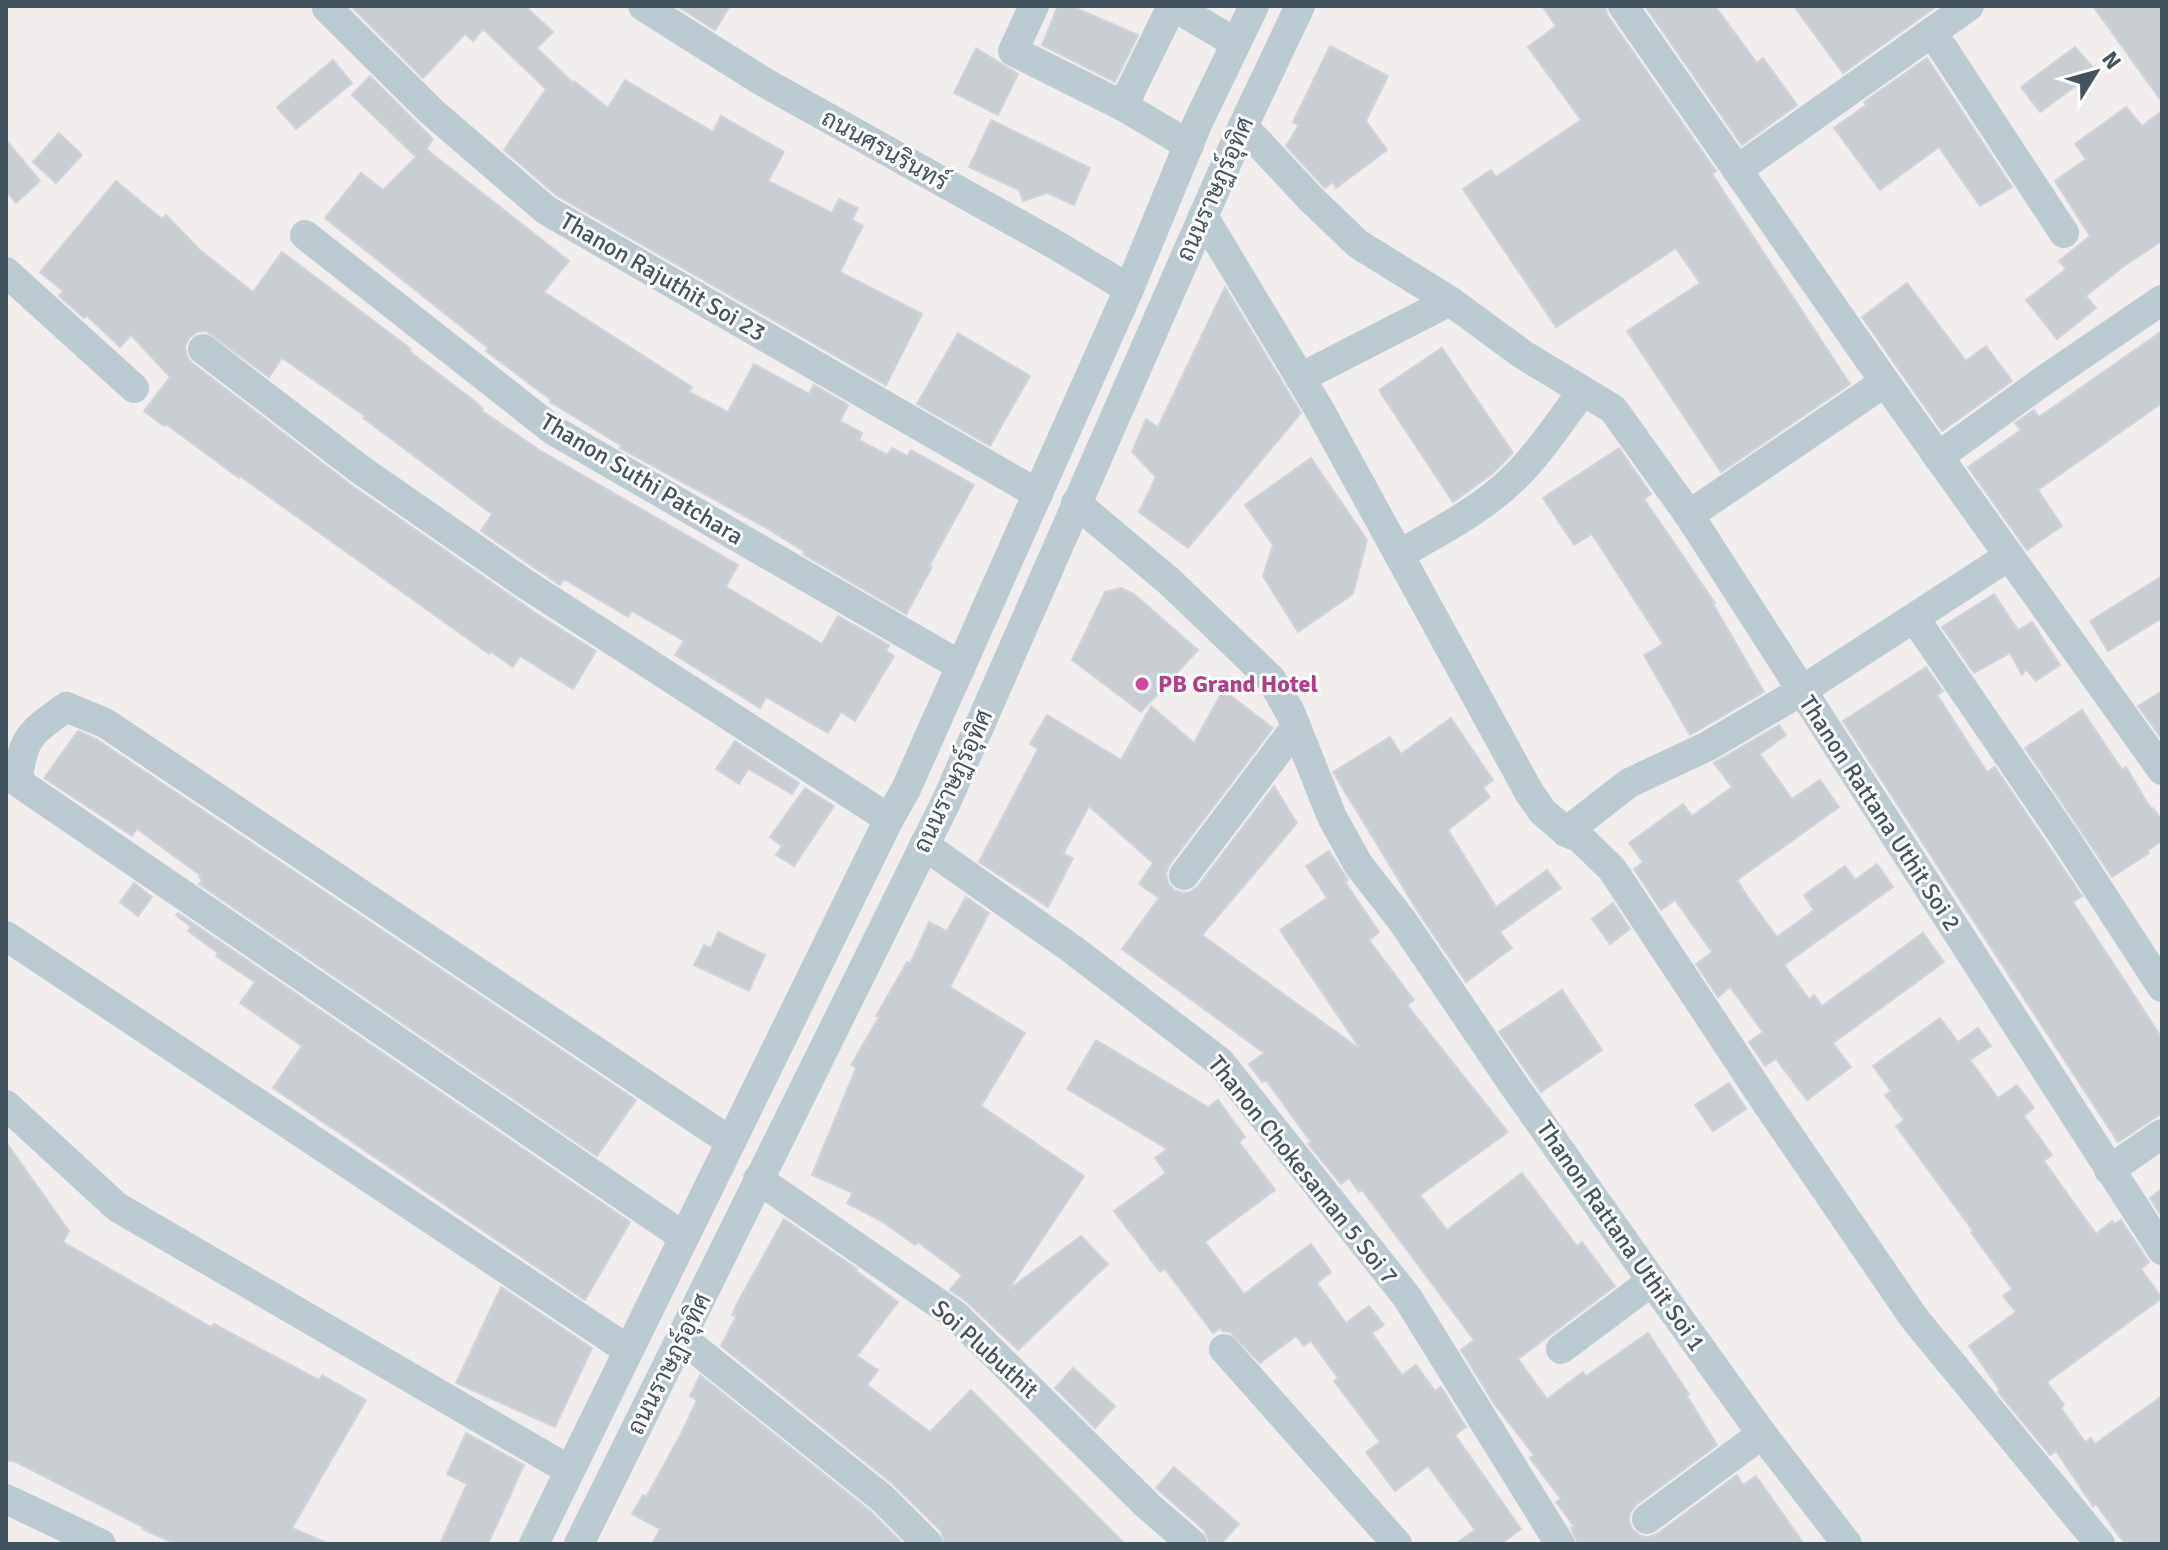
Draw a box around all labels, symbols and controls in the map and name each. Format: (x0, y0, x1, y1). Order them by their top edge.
north arrow (2056, 32, 2136, 112)
text: N (2096, 46, 2127, 75)
street label: ถนนศรนรินทร์ (816, 102, 954, 197)
street label: ถนนราษฏร์อุทิศ (1169, 112, 1261, 266)
street label: Thanon Rajuthit Soi 23 (555, 206, 771, 348)
street label: Thanon Suthi Patchara (535, 407, 749, 551)
place label: PB Grand Hotel (1158, 669, 1319, 699)
marker: PB Grand Hotel (1133, 675, 1151, 693)
street label: Thanon Rattana Uthit Soi 2 (1793, 690, 1967, 936)
street label: ถนนราษฏร์อุทิศ (906, 704, 1000, 858)
street label: Thanon Chokesaman 5 Soi 7 (1201, 1050, 1405, 1290)
street label: Thanon Rattana Uthit Soi 1 (1530, 1115, 1712, 1357)
street label: ถนนราษฏร์อุทิศ (620, 1288, 718, 1440)
street label: Soi Plubuthit (925, 1293, 1045, 1405)

